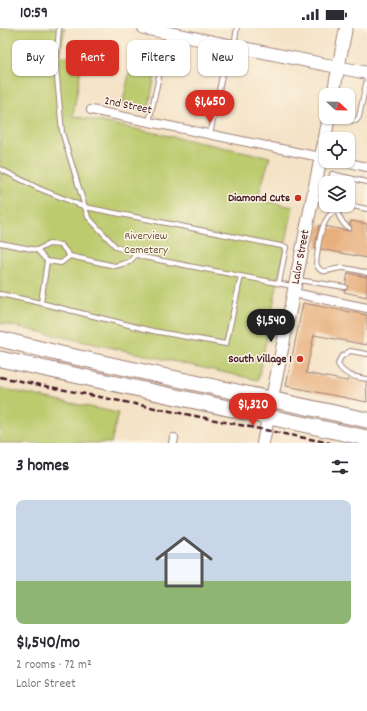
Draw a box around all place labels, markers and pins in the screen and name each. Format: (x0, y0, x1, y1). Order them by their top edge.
pin: $1,650 (177, 90, 243, 124)
place label: Diamond Cuts (228, 190, 290, 207)
marker: Diamond Cuts (293, 193, 303, 203)
pin: $1,540 (238, 309, 304, 343)
place label: South Village 1 (228, 351, 292, 368)
marker: South Village 1 (295, 354, 305, 364)
pin: $1,320 (220, 393, 286, 427)

